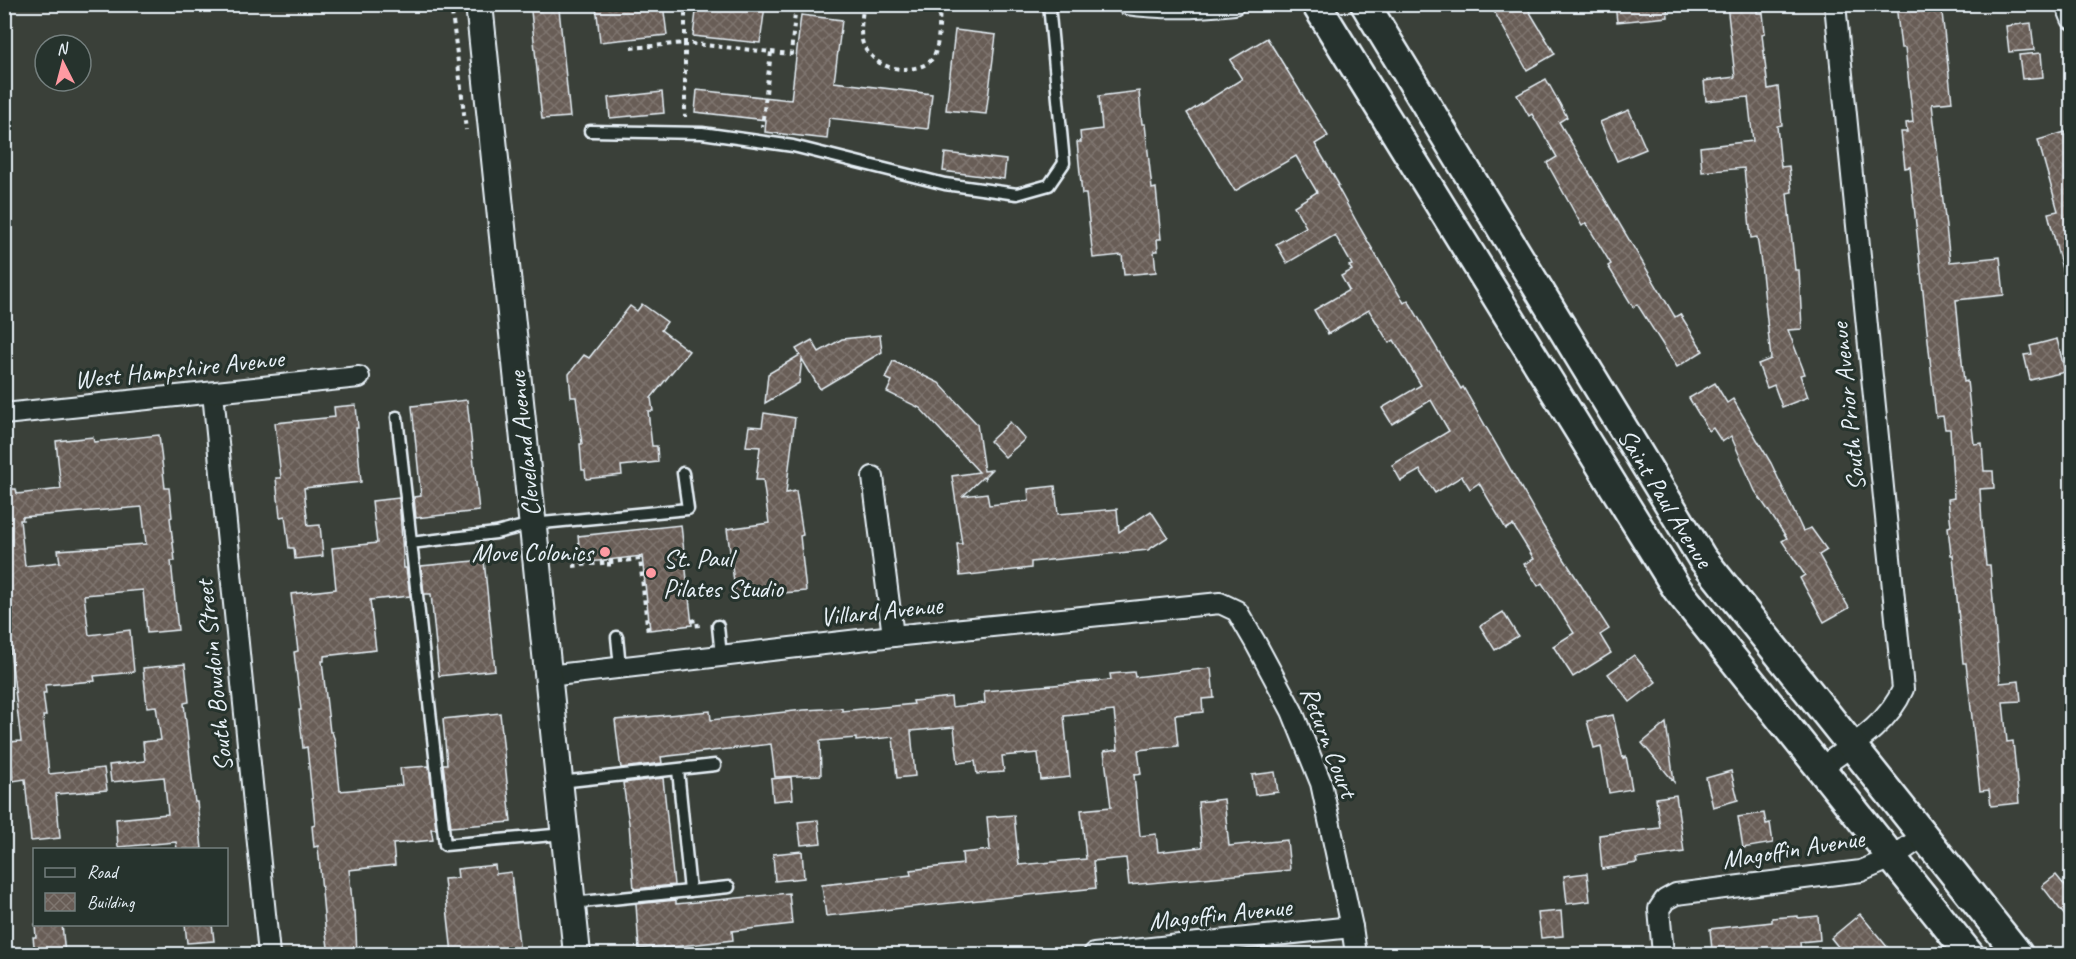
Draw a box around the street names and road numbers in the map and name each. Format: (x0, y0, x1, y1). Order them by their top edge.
street label: South Prior Avenue (1823, 319, 1873, 493)
street label: West Hampshire Avenue (73, 341, 288, 396)
street label: Cleveland Avenue (500, 368, 548, 518)
street label: Saint Paul Avenue (1610, 422, 1722, 577)
street label: South Bowdoin Street (187, 576, 240, 773)
street label: Villard Avenue (818, 588, 945, 634)
street label: Return Court (1293, 682, 1366, 805)
street label: Magoffin Avenue (1720, 821, 1868, 876)
street label: Magoffin Avenue (1147, 890, 1294, 938)

